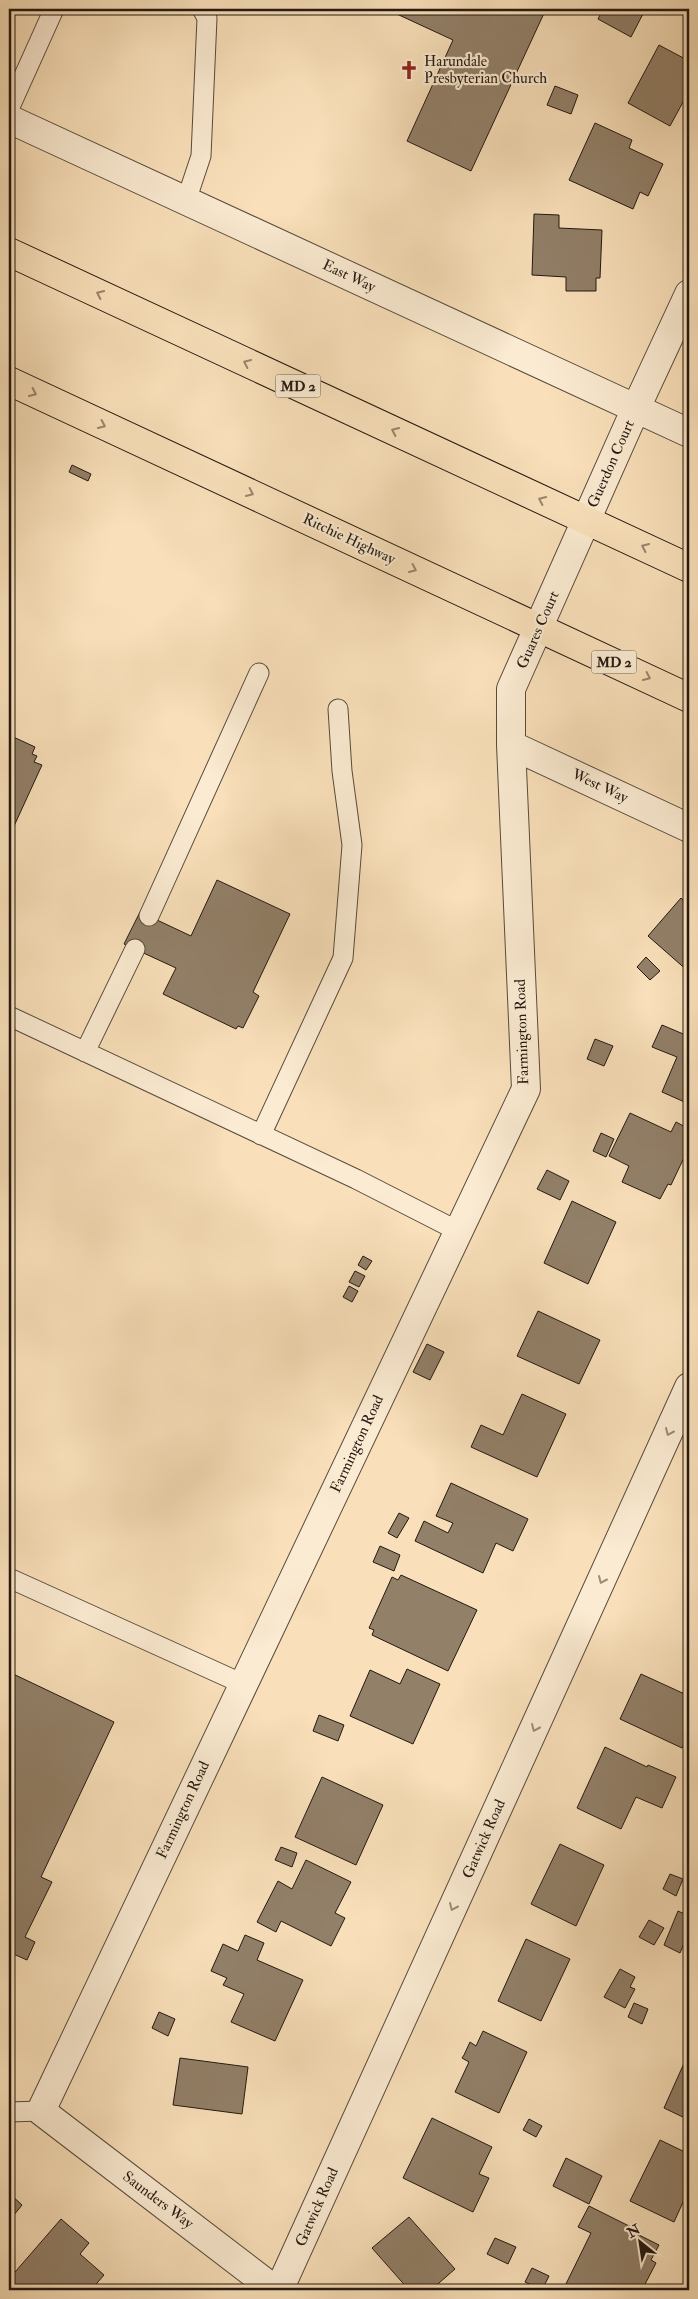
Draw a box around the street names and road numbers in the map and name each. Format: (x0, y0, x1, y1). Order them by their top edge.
street label: East Way (319, 255, 379, 297)
road number: MD 2 (276, 374, 320, 398)
street label: Guerdon Court (583, 417, 639, 511)
street label: Ritchie Highway (300, 509, 399, 569)
street label: Guares Court (512, 588, 564, 672)
road number: MD 2 (592, 650, 636, 674)
street label: West Way (568, 764, 632, 807)
street label: Farmington Road (511, 978, 533, 1085)
street label: Farmington Road (326, 1391, 388, 1496)
street label: Farmington Road (152, 1757, 214, 1862)
street label: Gatwick Road (458, 1796, 510, 1881)
street label: Gatwick Road (291, 2164, 343, 2249)
street label: Saunders Way (119, 2167, 198, 2233)

